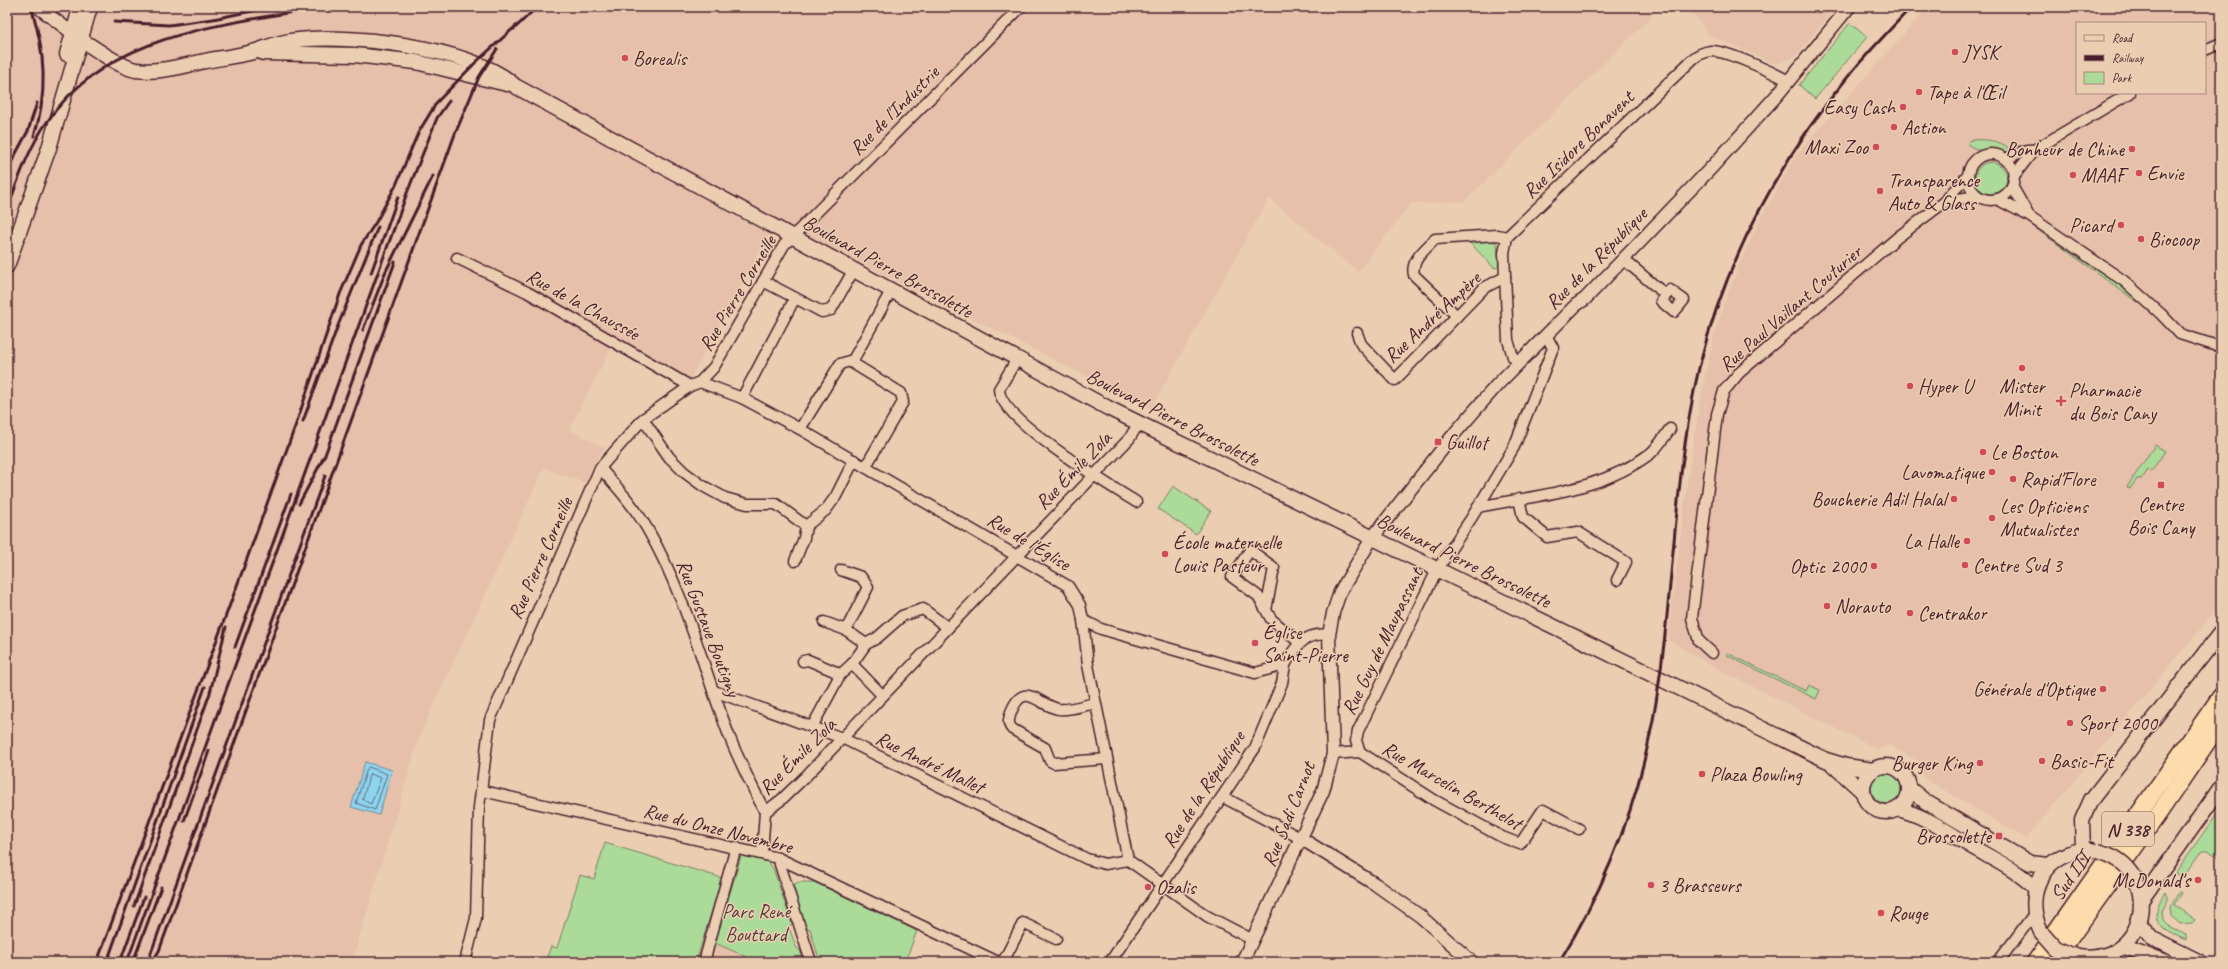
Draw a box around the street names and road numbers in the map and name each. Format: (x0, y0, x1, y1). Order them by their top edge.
street label: Rue de l'Industrie (844, 59, 946, 160)
street label: Rue Isidore Bonavent (1518, 83, 1641, 204)
street label: Rue de la République (1540, 201, 1654, 315)
street label: Boulevard Pierre Brossolette (798, 209, 978, 324)
street label: Rue Pierre Corneille (693, 230, 783, 356)
street label: Rue Paul Vaillant Couturier (1714, 238, 1868, 377)
street label: Rue de la Chaussée (522, 263, 645, 347)
street label: Rue André Ampère (1379, 265, 1487, 368)
street label: Boulevard Pierre Brossolette (1082, 363, 1265, 472)
street label: Rue Émile Zola (1030, 425, 1118, 515)
street label: Rue Pierre Corneille (502, 492, 579, 623)
street label: Rue de l'Église (983, 507, 1076, 577)
street label: Boulevard Pierre Brossolette (1373, 508, 1556, 614)
street label: Rue Gustave Boutigny (671, 556, 747, 702)
street label: Rue Guy de Maupassant (1336, 561, 1430, 719)
street label: Rue Émile Zola (753, 712, 842, 800)
street label: Rue de la République (1156, 725, 1251, 852)
street label: Rue André Mallet (872, 726, 991, 801)
street label: Rue Marcelin Berthelot (1378, 735, 1529, 837)
street label: Rue Sadi Carnot (1256, 756, 1322, 870)
street label: Rue du Onze Novembre (641, 798, 796, 859)
road number: N 338 (2102, 812, 2154, 846)
street label: Sud III (2045, 844, 2098, 906)

